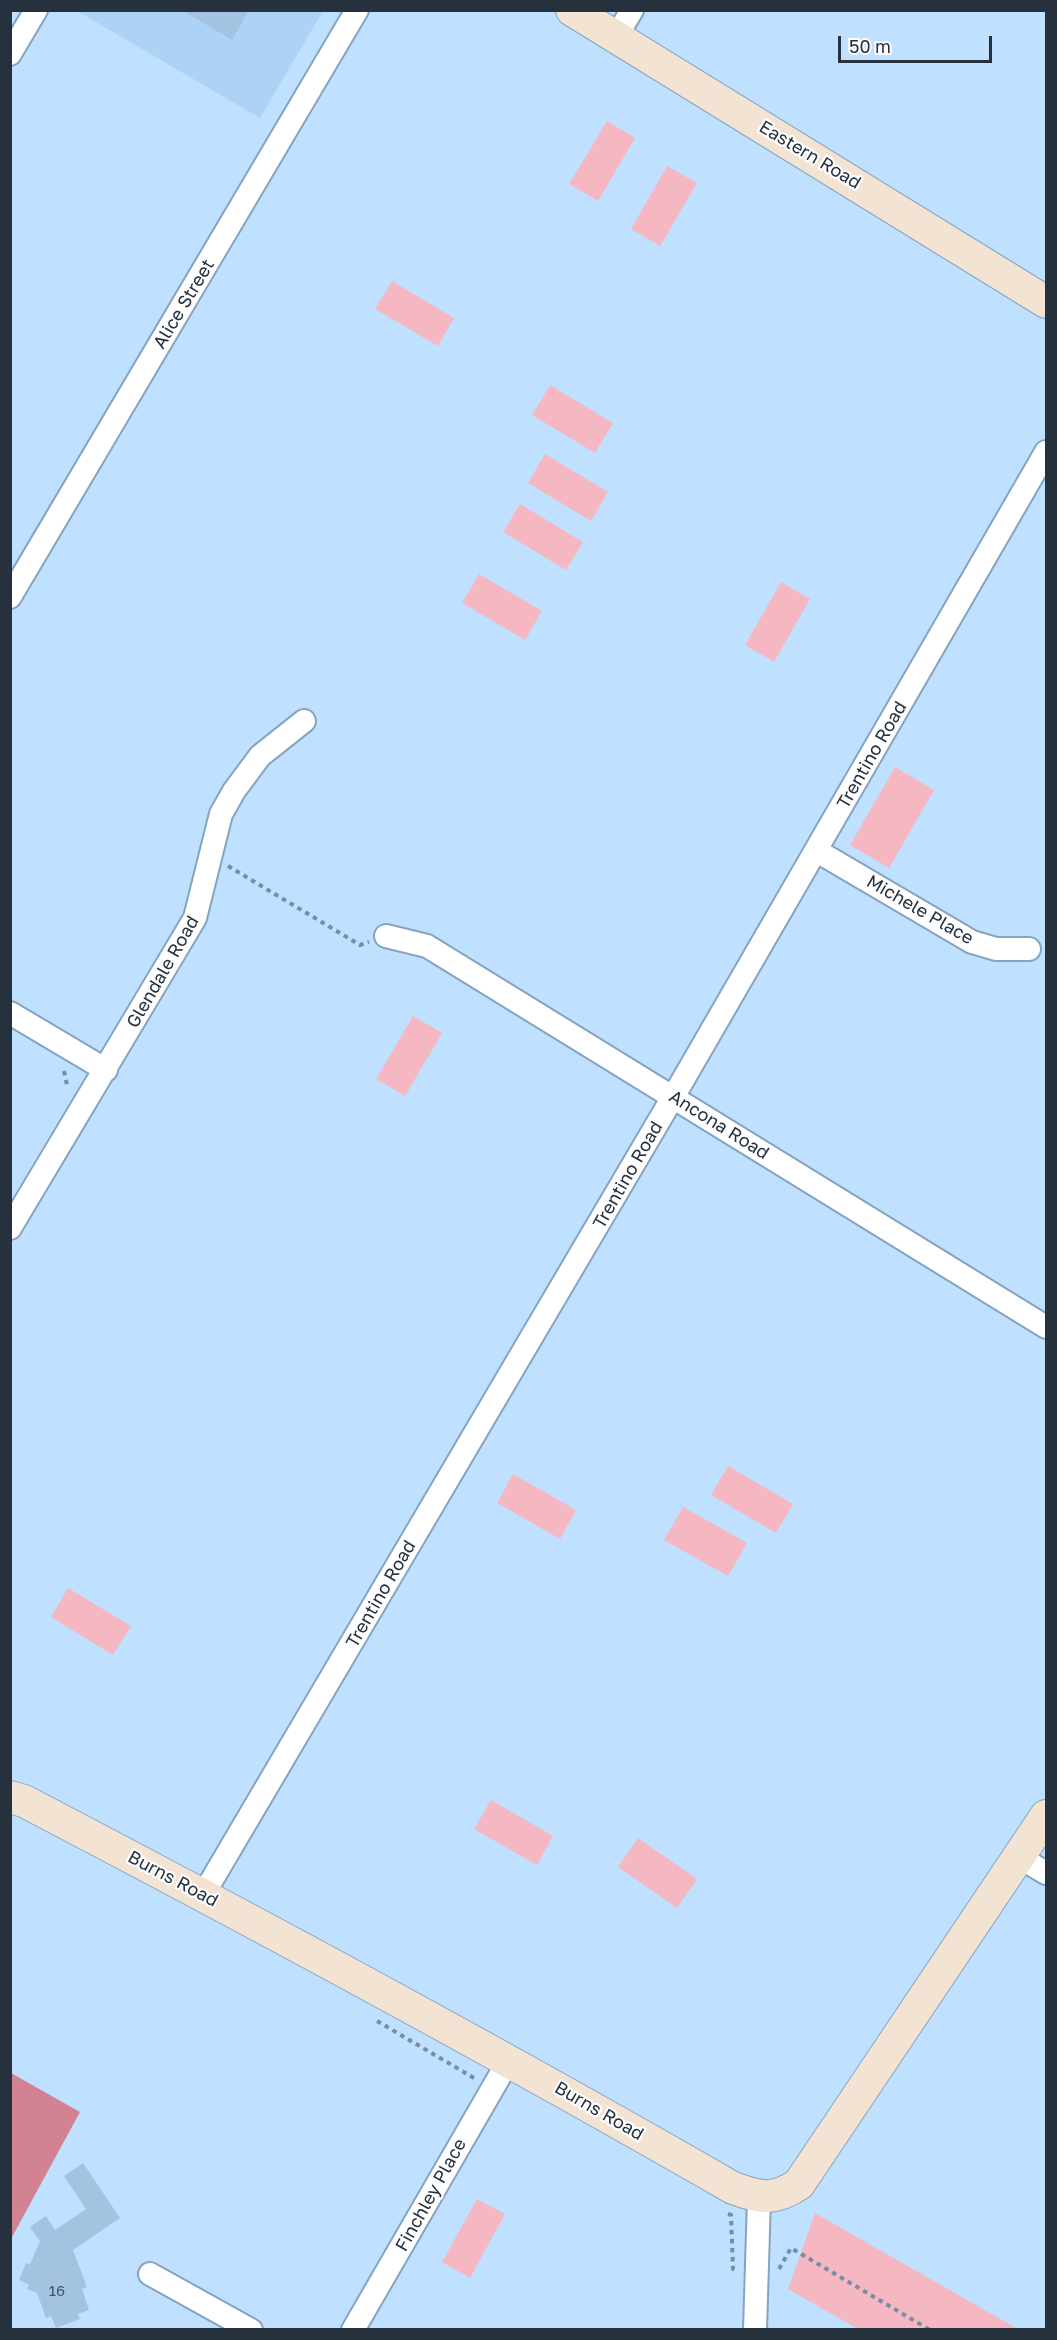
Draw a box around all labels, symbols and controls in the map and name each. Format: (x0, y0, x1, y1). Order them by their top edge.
scale bar (841, 24, 996, 62)
text: 50 m (849, 35, 891, 57)
street label: Eastern Road (755, 116, 865, 194)
street label: Alice Street (149, 255, 219, 353)
street label: Trentino Road (833, 698, 911, 812)
street label: Michele Place (863, 871, 977, 949)
street label: Glendale Road (122, 912, 204, 1032)
street label: Ancona Road (665, 1086, 773, 1164)
street label: Trentino Road (589, 1118, 667, 1232)
street label: Trentino Road (342, 1537, 420, 1651)
street label: Burns Road (124, 1846, 222, 1912)
street label: Burns Road (551, 2077, 647, 2145)
street label: Finchley Place (391, 2135, 471, 2255)
house number: 16 (49, 2282, 65, 2300)

